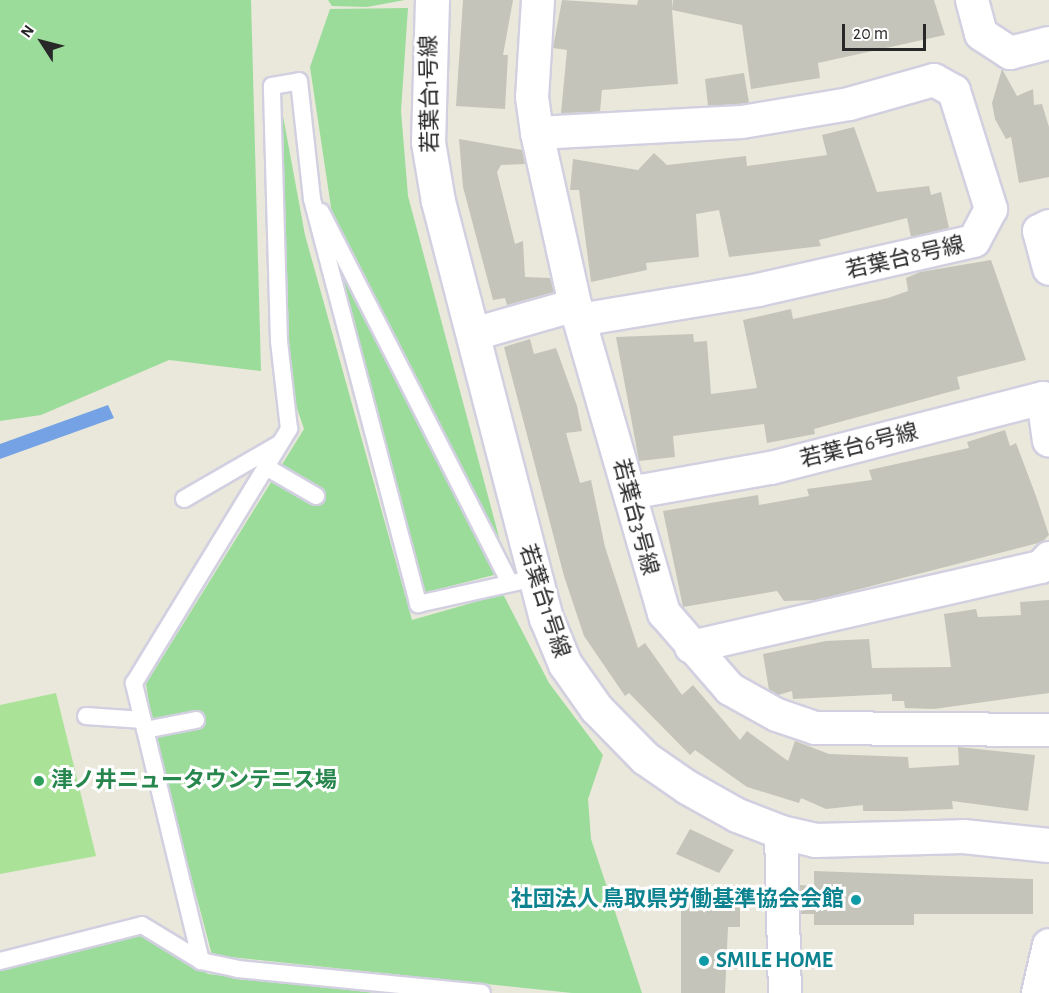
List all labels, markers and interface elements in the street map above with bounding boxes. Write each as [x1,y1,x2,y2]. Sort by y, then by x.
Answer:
north arrow [12,12,72,72]
scale bar [845,12,929,50]
text: N [18,22,37,41]
text: 20 m [853,25,888,43]
street label: 若葉台1号線 [416,35,444,153]
street label: 若葉台8号線 [843,232,967,284]
street label: 若葉台6号線 [797,419,921,473]
street label: 若葉台3号線 [607,456,663,578]
street label: 若葉台1号線 [513,541,575,661]
place label: 津ノ井ニュータウンテニス場 [51,768,337,794]
marker: 津ノ井ニュータウンテニス場 [32,774,46,788]
place label: 社団法人 鳥取県労働基準協会会館 [511,887,844,913]
marker: 社団法人 鳥取県労働基準協会会館 [849,893,863,907]
place label: SMILE HOME [716,948,833,974]
marker: SMILE HOME [697,954,711,968]

